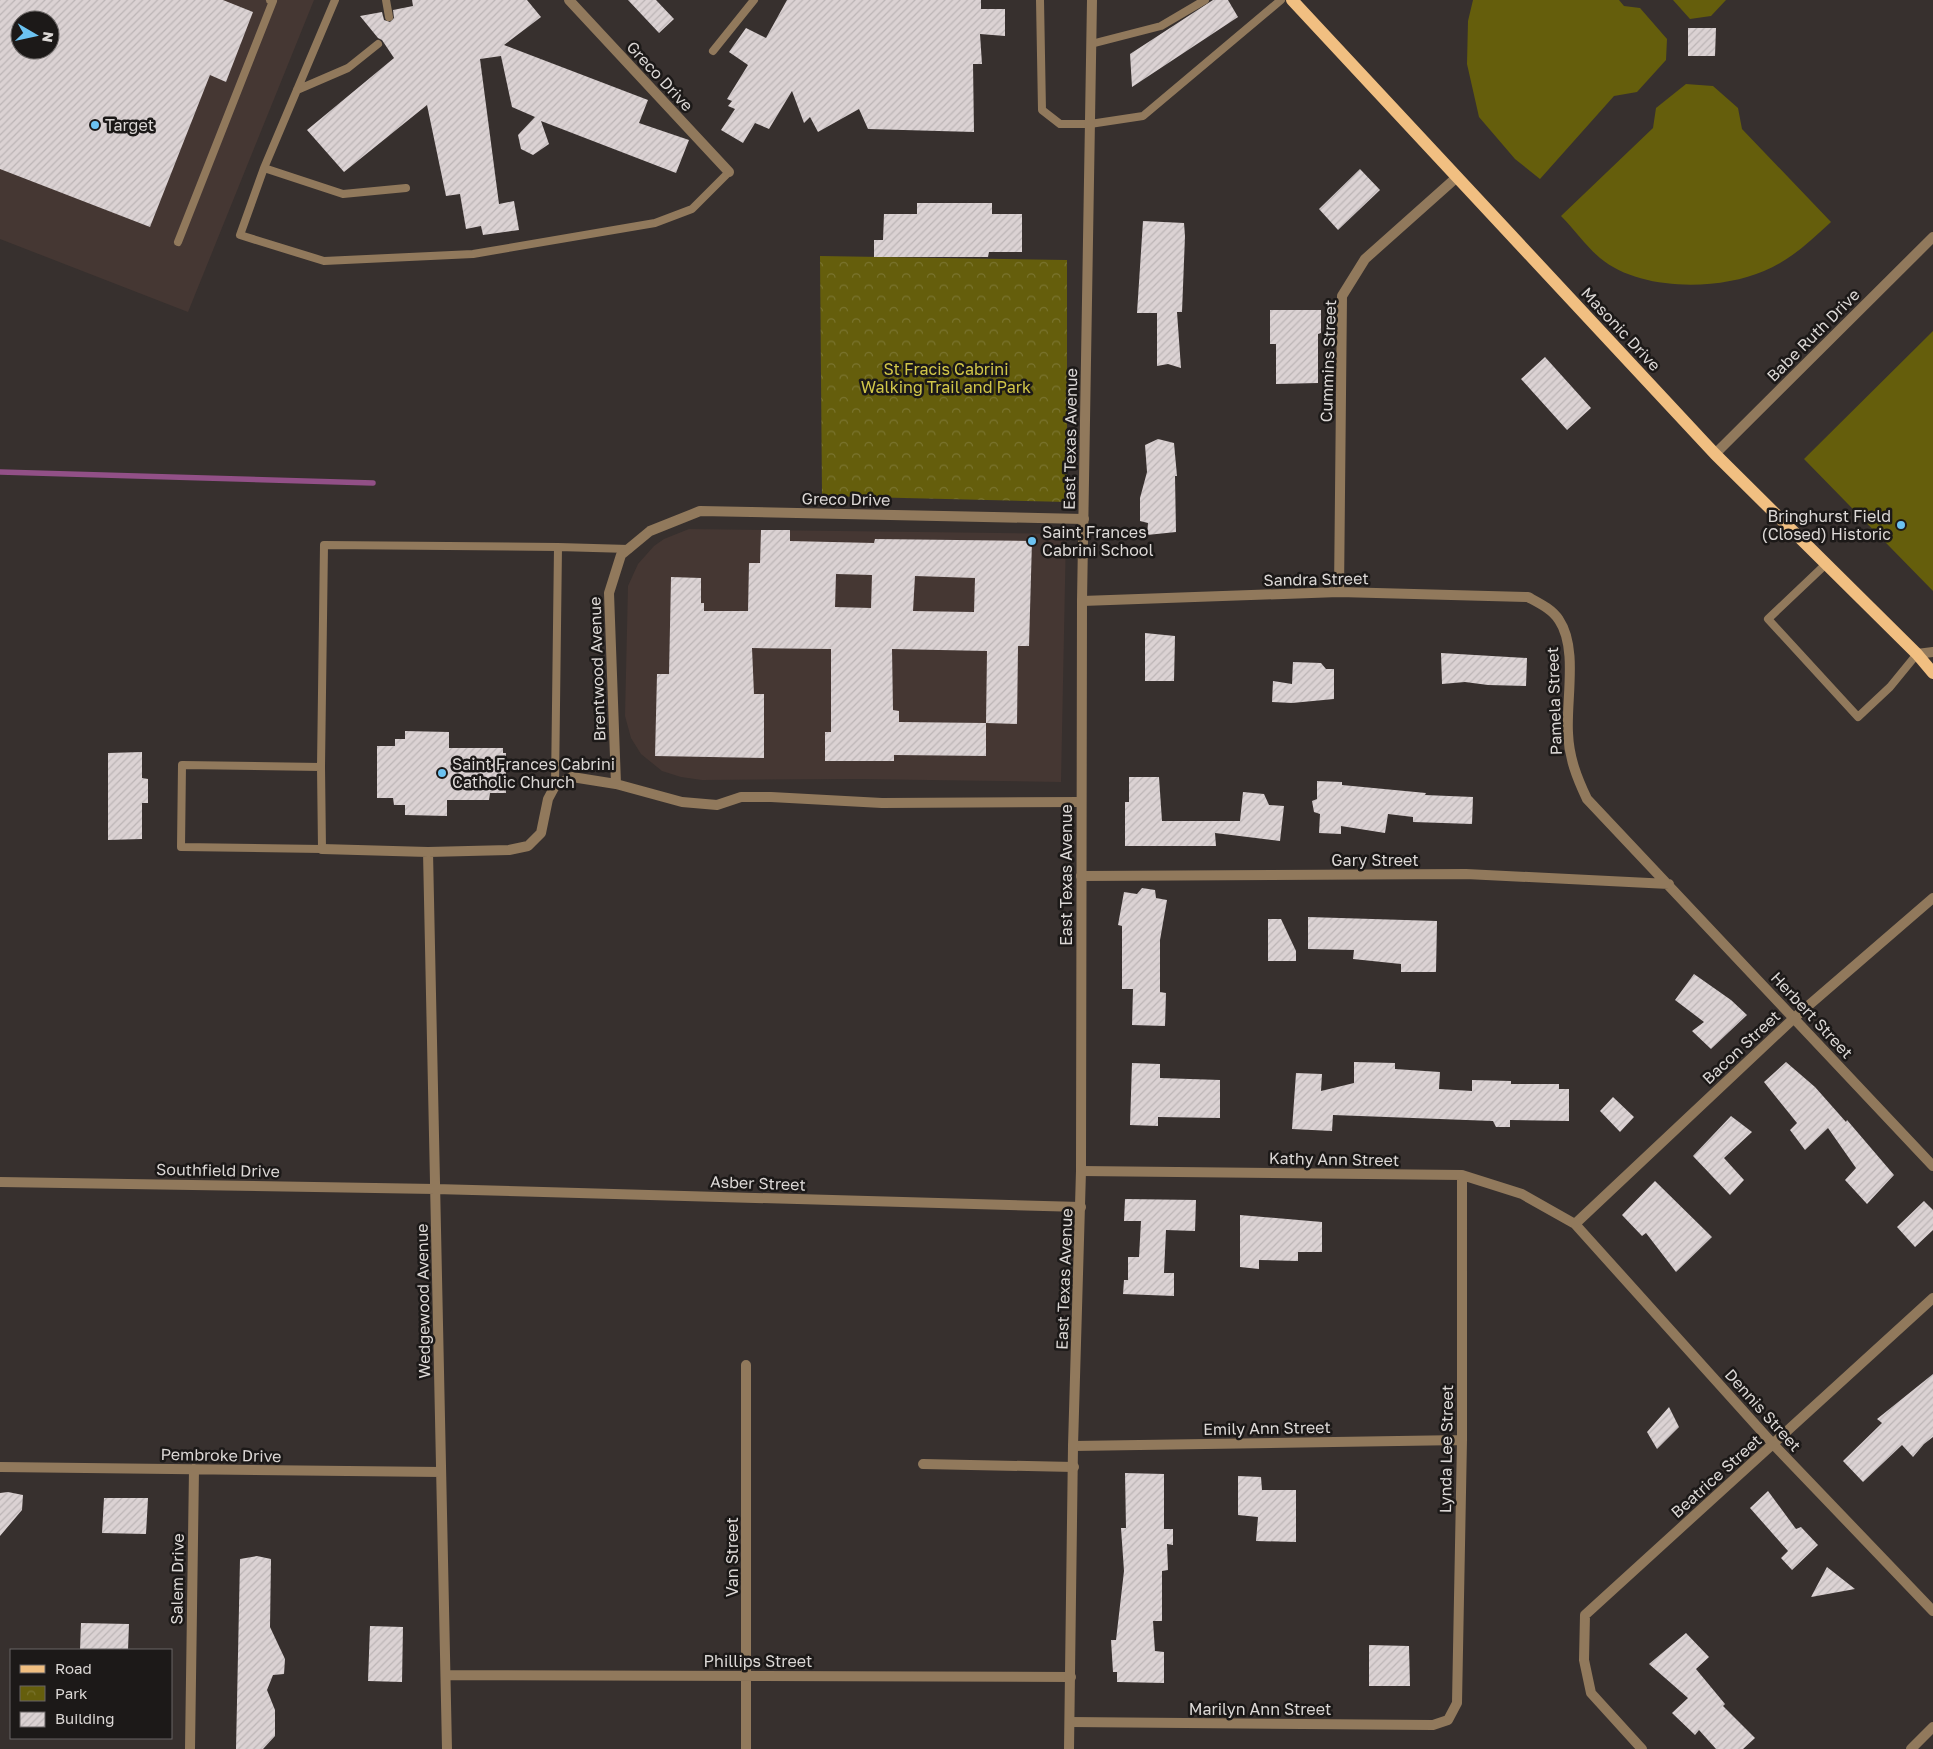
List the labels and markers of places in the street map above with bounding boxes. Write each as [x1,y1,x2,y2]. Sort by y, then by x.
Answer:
place label: Target [105,115,154,135]
marker: Target [89,119,101,131]
place label: Bringhurst Field (Closed) Historic [1762,506,1891,544]
marker: Bringhurst Field (Closed) Historic [1895,519,1907,531]
place label: Saint Frances Cabrini School [1042,522,1154,560]
marker: Saint Frances Cabrini School [1026,535,1038,547]
place label: Saint Frances Cabrini Catholic Church [452,754,615,792]
marker: Saint Frances Cabrini Catholic Church [436,767,448,779]

